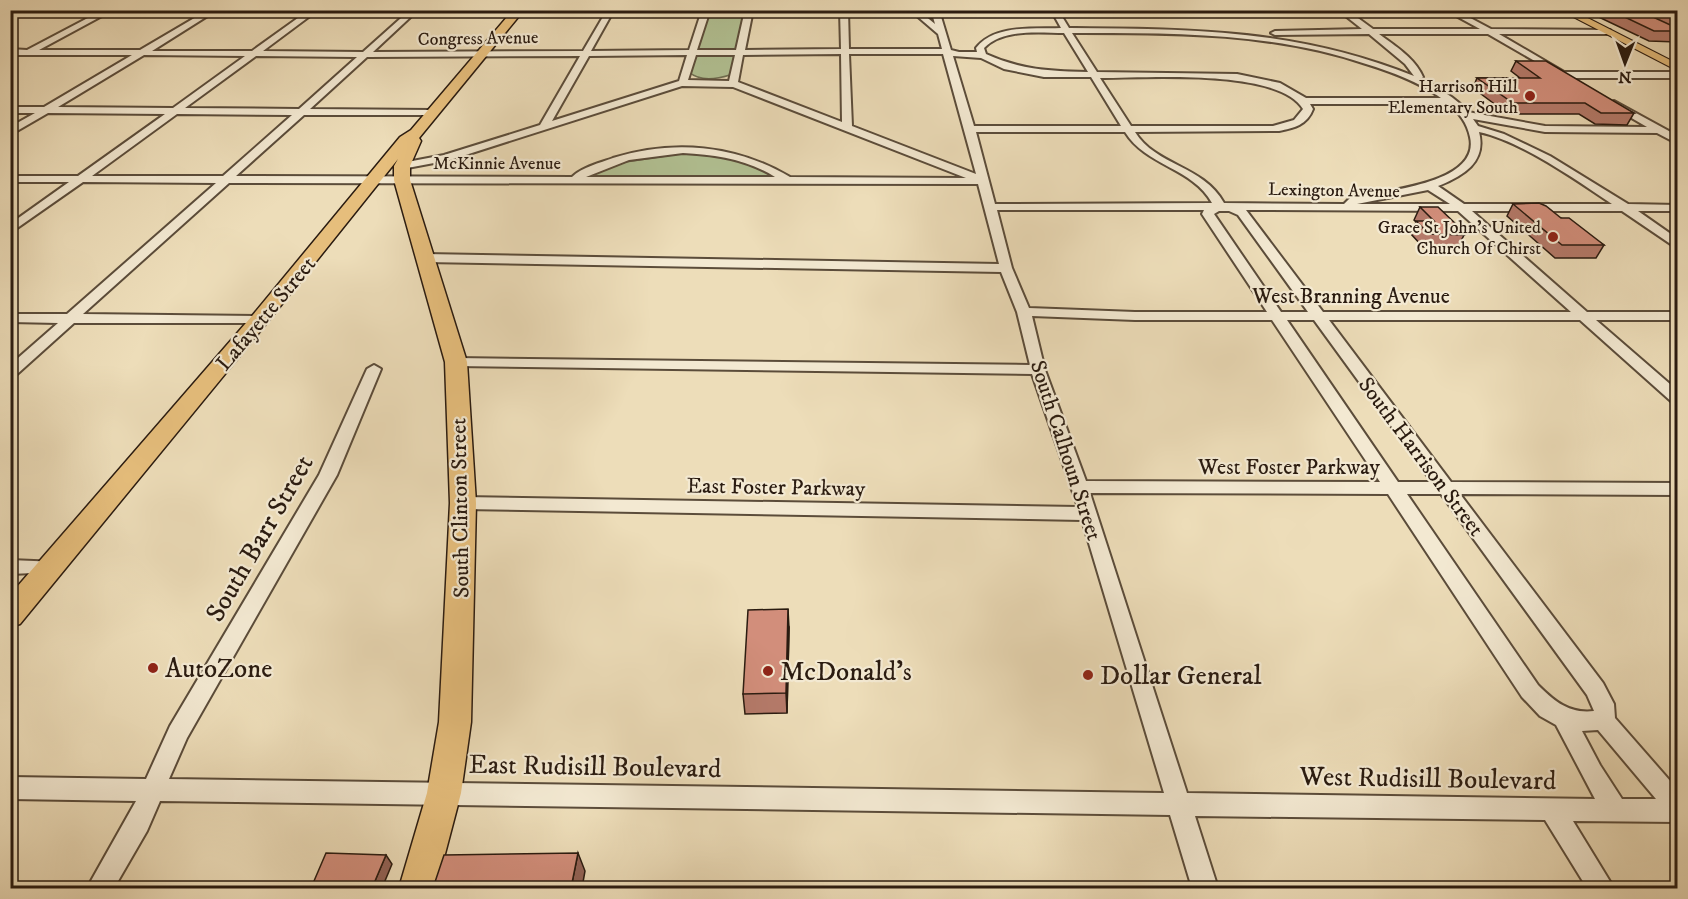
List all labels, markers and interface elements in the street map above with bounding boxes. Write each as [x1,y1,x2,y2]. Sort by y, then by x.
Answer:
street label: Congress Avenue [417,27,539,51]
north arrow [1595,33,1655,93]
text: N [1618,67,1631,87]
place label: Harrison Hill Elementary South [1388,76,1519,119]
marker: Harrison Hill Elementary South [1523,89,1537,103]
street label: McKinnie Avenue [433,153,561,175]
street label: Lexington Avenue [1268,179,1400,203]
place label: Grace St John's United Church Of Chirst [1378,217,1541,260]
marker: Grace St John's United Church Of Chirst [1546,230,1560,244]
street label: Lafayette Street [211,251,322,377]
street label: West Branning Avenue [1251,283,1450,310]
street label: South Calhoun Street [1024,357,1107,544]
street label: South Harrison Street [1352,372,1489,542]
street label: South Clinton Street [445,418,476,598]
street label: South Barr Street [198,449,322,628]
street label: West Foster Parkway [1197,454,1381,481]
street label: East Foster Parkway [686,472,866,503]
place label: AutoZone [165,652,272,686]
place label: McDonald's [780,655,912,689]
place label: Dollar General [1100,659,1262,693]
marker: AutoZone [146,661,160,675]
marker: McDonald's [761,664,775,678]
marker: Dollar General [1081,668,1095,682]
street label: East Rudisill Boulevard [468,748,722,786]
street label: West Rudisill Boulevard [1298,760,1557,798]

